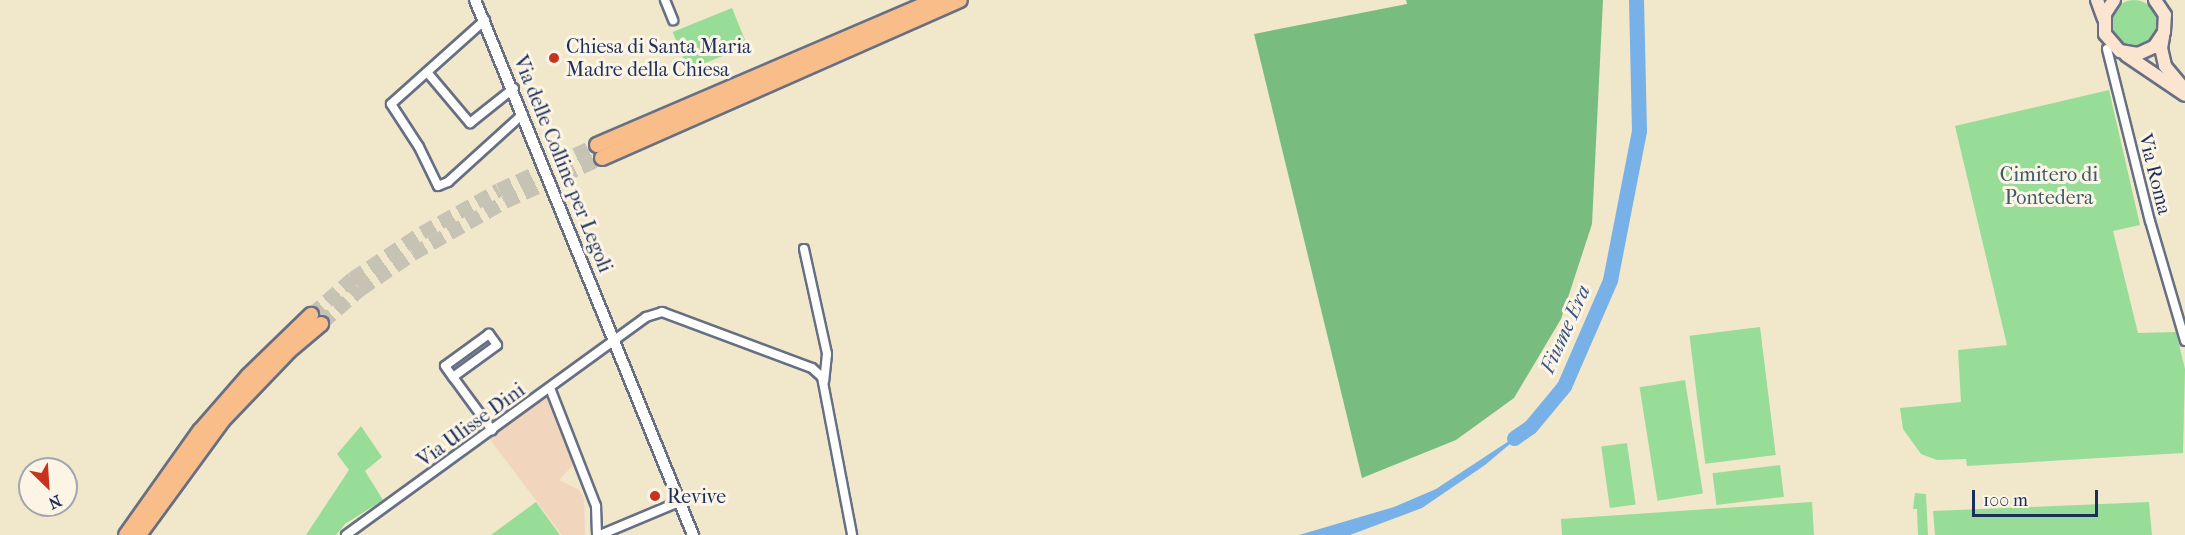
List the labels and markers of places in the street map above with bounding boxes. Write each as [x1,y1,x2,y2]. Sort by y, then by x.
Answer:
place label: Chiesa di Santa Maria Madre della Chiesa [566,34,751,81]
marker: Chiesa di Santa Maria Madre della Chiesa [547,51,561,65]
place label: Revive [667,484,726,508]
marker: Revive [648,489,662,503]

